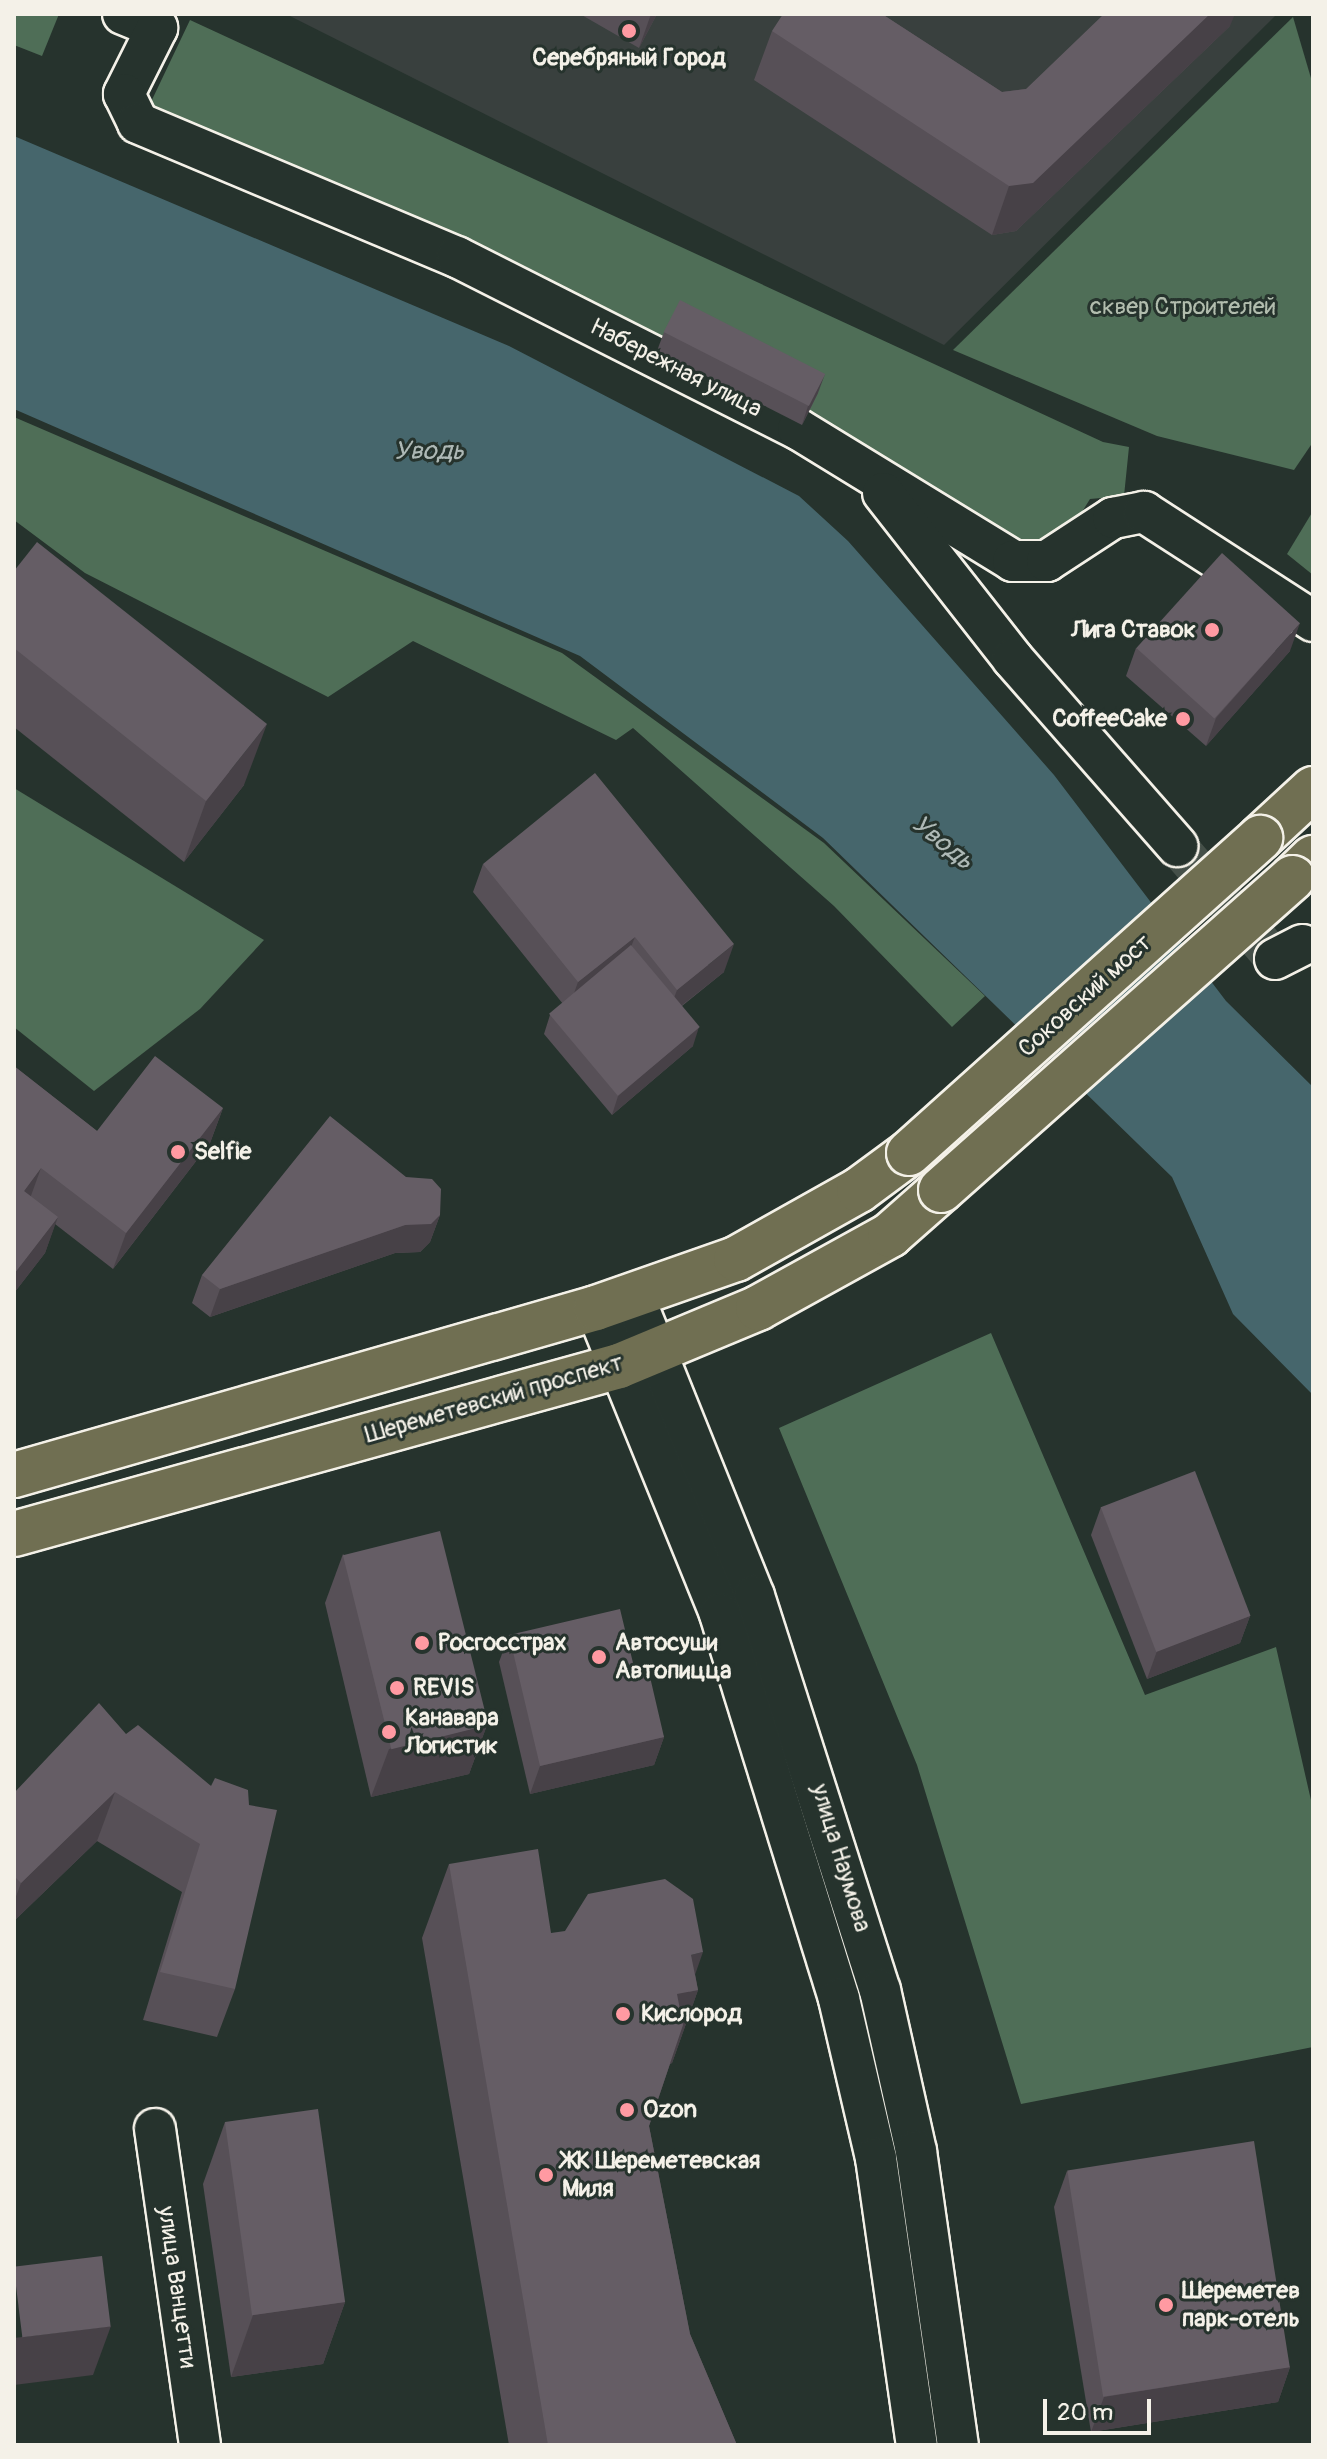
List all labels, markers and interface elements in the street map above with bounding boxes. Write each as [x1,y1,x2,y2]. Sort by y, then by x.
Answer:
marker: Серебряный Город [620,22,638,40]
place label: Серебряный Город [532,44,726,72]
park label: сквер Строителей [1090,293,1276,321]
street label: Набережная улица [585,312,767,424]
water label: Уводь [394,436,464,468]
place label: Лига Ставок [1071,616,1196,644]
marker: Лига Ставок [1203,621,1221,639]
place label: CoffeeCake [1052,705,1167,733]
marker: CoffeeCake [1174,710,1192,728]
water label: Уводь [905,809,979,877]
street label: Соковский мост [1012,929,1158,1063]
place label: Selfie [194,1138,251,1166]
marker: Selfie [169,1143,187,1161]
street label: Шереметевский проспект [362,1348,626,1450]
place label: Росгосстрах [438,1629,566,1657]
place label: Автосуши Автопицца [615,1629,731,1685]
marker: Росгосстрах [413,1634,431,1652]
marker: Автосуши Автопицца [590,1648,608,1666]
place label: REVIS [413,1674,475,1702]
marker: REVIS [388,1679,406,1697]
place label: Канавара Логистик [405,1704,499,1760]
marker: Канавара Логистик [380,1723,398,1741]
street label: улица Наумова [805,1781,877,1935]
place label: Кислород [641,2000,742,2028]
marker: Кислород [612,2003,634,2025]
place label: Ozon [643,2096,697,2124]
marker: Ozon [618,2101,636,2119]
place label: ЖК Шереметевская Миля [562,2147,760,2203]
marker: ЖК Шереметевская Миля [537,2166,555,2184]
street label: улица Ванцетти [151,2204,203,2370]
place label: Шереметев парк-отель [1182,2277,1300,2333]
marker: Шереметев парк-отель [1157,2296,1175,2314]
scale bar [1047,2383,1155,2433]
text: 20 m [1057,2398,1113,2427]

